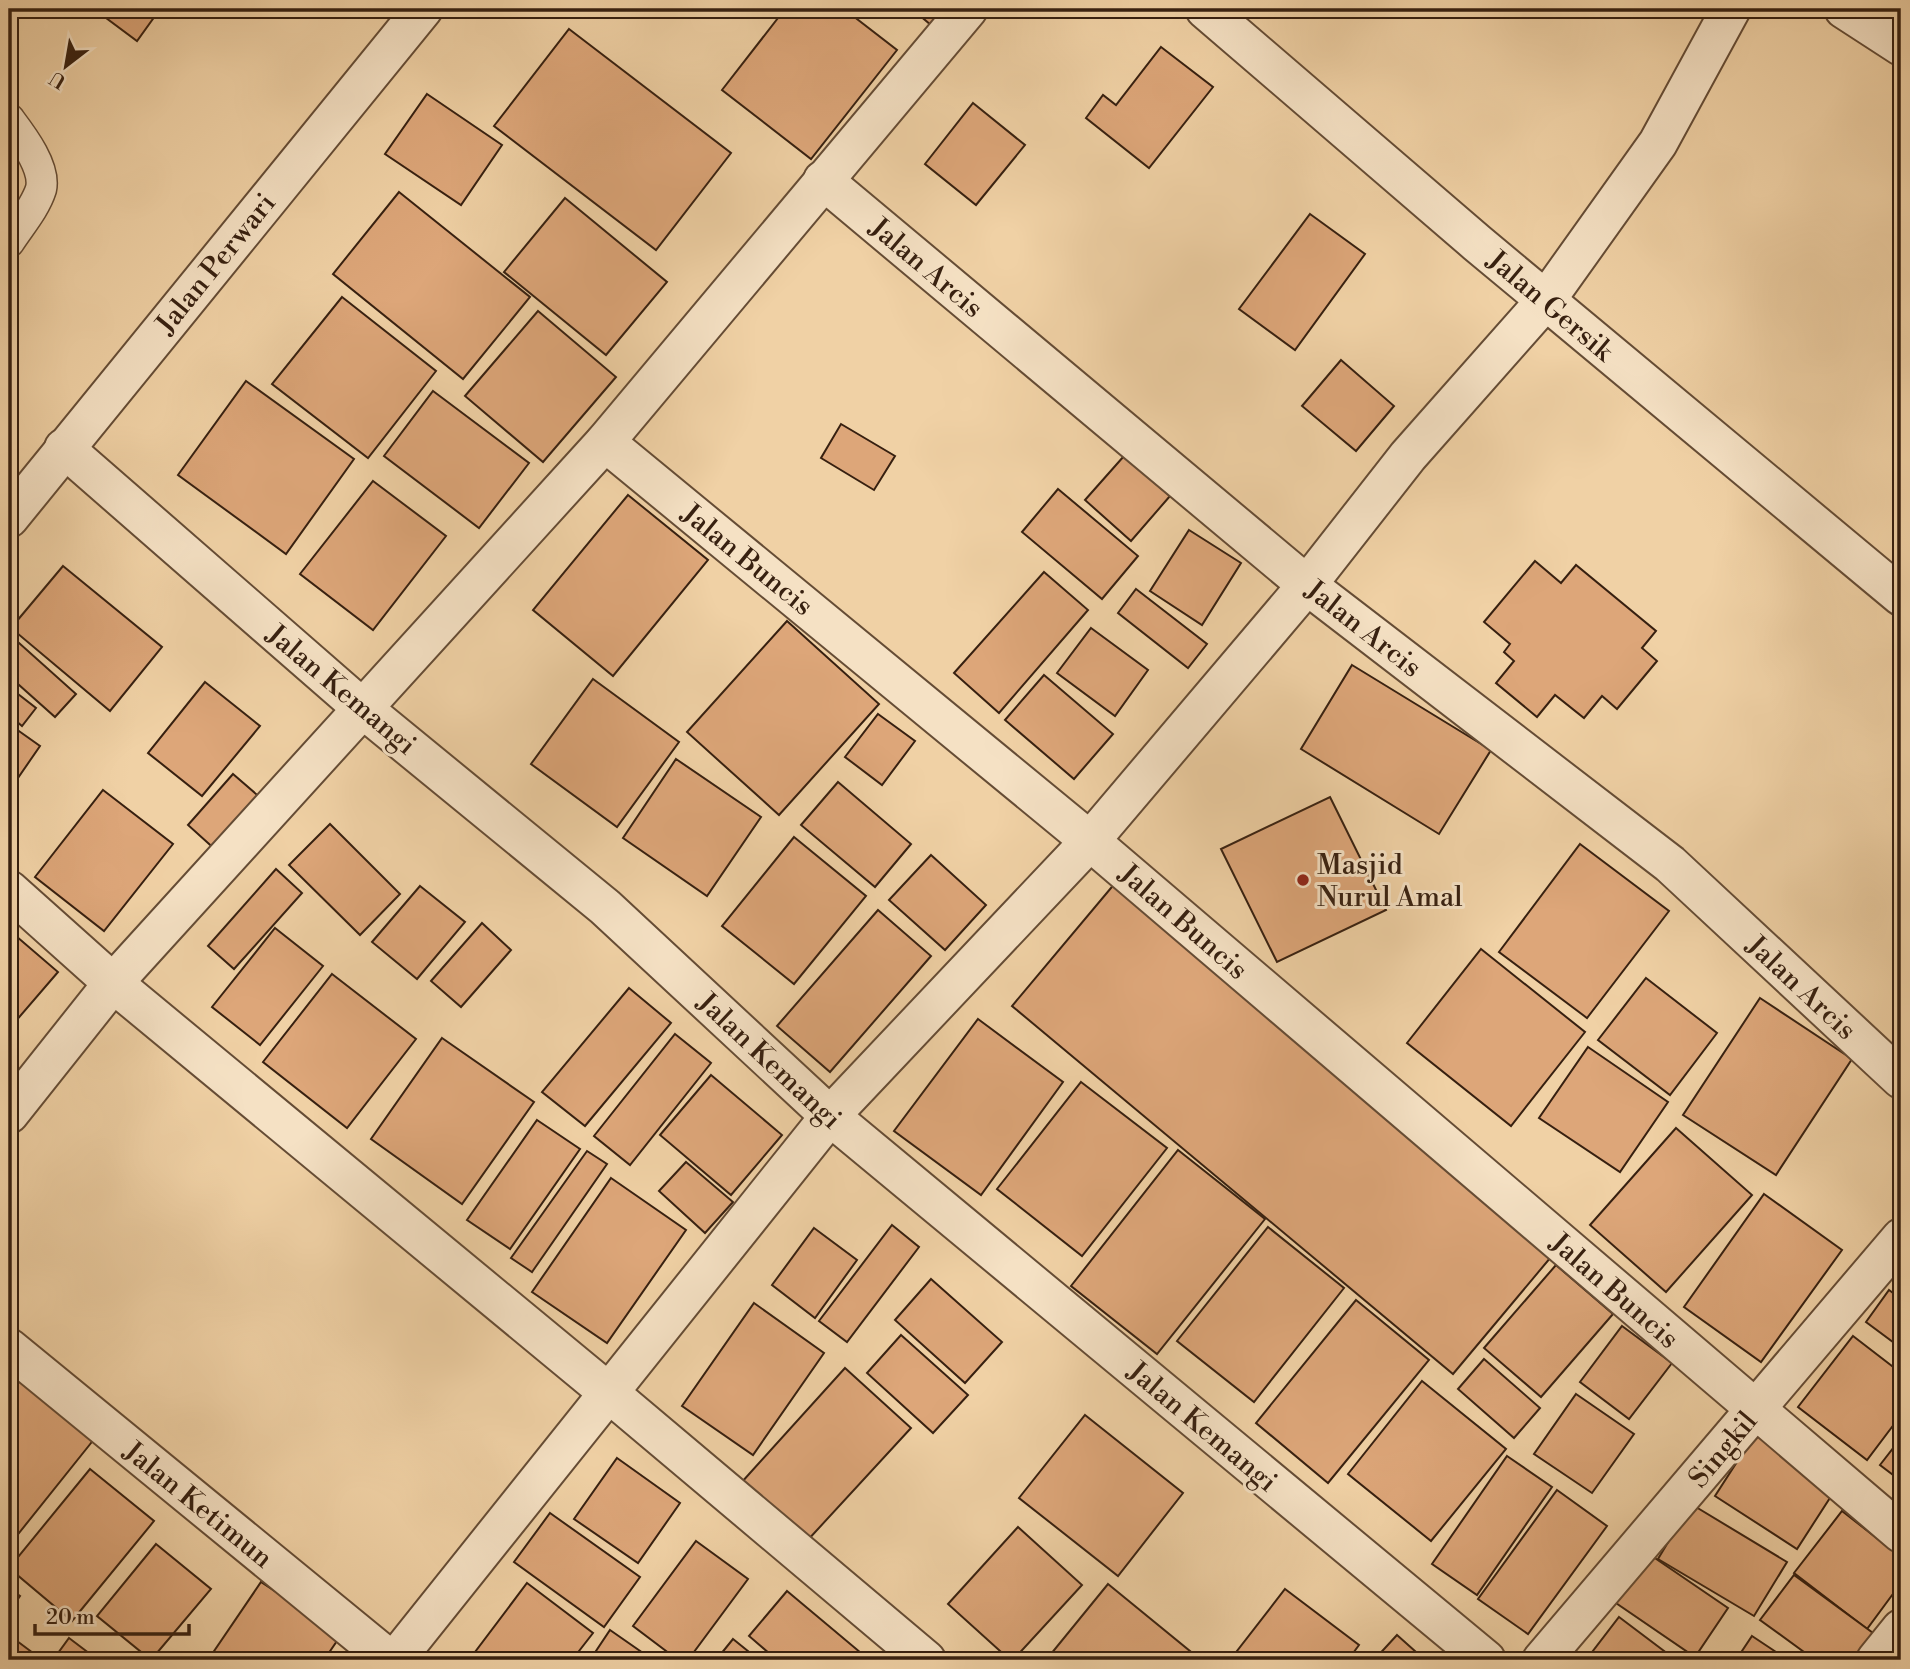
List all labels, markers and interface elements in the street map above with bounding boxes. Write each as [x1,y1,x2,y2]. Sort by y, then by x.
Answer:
north arrow [32,32,102,102]
text: U [45,65,70,94]
street label: Jalan Perwari [148,186,284,342]
street label: Jalan Arcis [861,210,990,326]
street label: Jalan Gersik [1479,243,1621,370]
street label: Jalan Buncis [674,496,820,624]
street label: Jalan Arcis [1297,572,1428,685]
street label: Jalan Kemangi [258,617,423,763]
place label: Masjid Nurul Amal [1317,848,1463,915]
street label: Jalan Buncis [1111,856,1254,987]
marker: Masjid Nurul Amal [1295,872,1311,888]
street label: Jalan Arcis [1738,928,1863,1048]
street label: Jalan Kemangi [689,985,848,1137]
street label: Jalan Buncis [1542,1225,1685,1356]
street label: Jalan Kemangi [1119,1354,1284,1500]
street label: Singkil [1681,1405,1765,1495]
street label: Jalan Ketimun [116,1434,280,1576]
scale bar [35,1592,189,1636]
text: 20 m [46,1605,95,1631]

